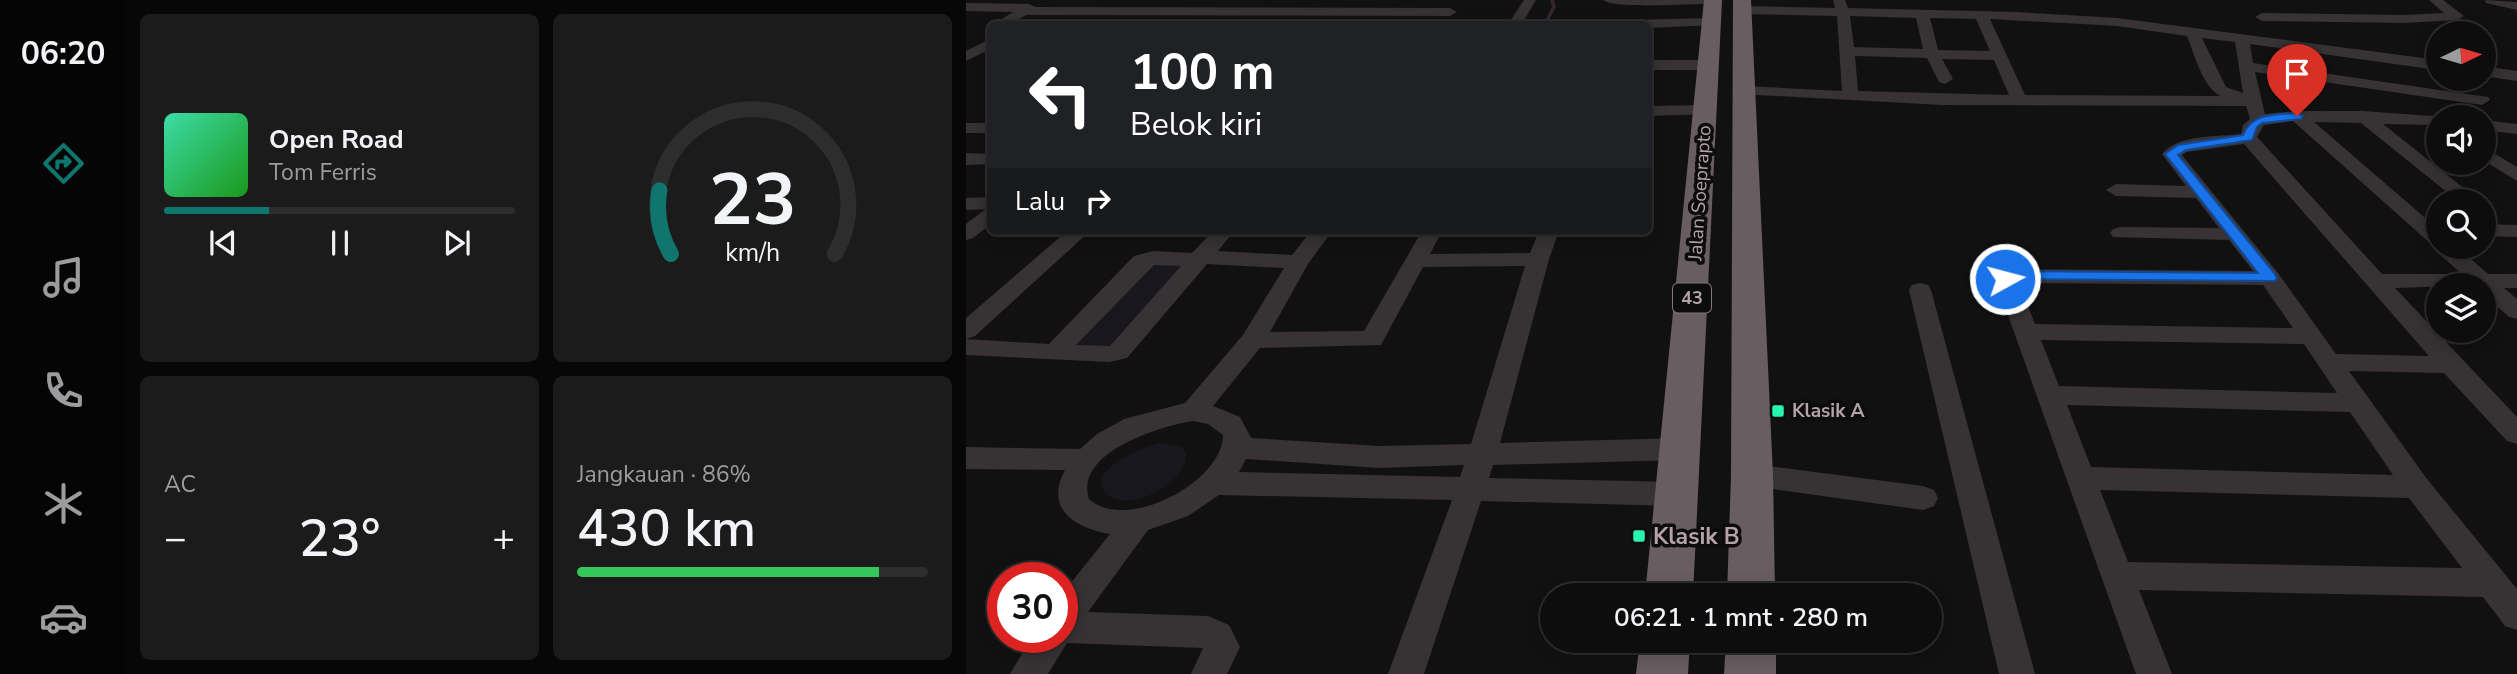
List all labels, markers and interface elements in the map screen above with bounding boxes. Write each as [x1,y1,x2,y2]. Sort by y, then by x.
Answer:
north arrow [2426,21,2496,91]
map controls [2426,21,2496,343]
text: 06:20 [21,32,105,75]
text: 100 m [1130,39,1274,106]
pin [2267,44,2327,116]
icon: left [1015,49,1106,140]
icon: arrive [2278,55,2316,93]
text: Belok kiri [1130,103,1262,146]
button: sound [2426,105,2496,175]
text: Open Road [269,122,404,157]
street label: Jalan Soeprapto [1682,124,1718,263]
icon: directions [39,139,88,188]
text: 23 [709,150,796,250]
text: Tom Ferris [269,157,377,188]
icon: right [1079,182,1117,220]
text: Lalu [1015,184,1065,219]
button: search [2426,189,2496,259]
icon: previous [204,224,242,262]
icon: pause [321,224,359,262]
icon: next [438,224,476,262]
text: km/h [725,236,780,270]
position arrow [1968,242,2042,316]
icon: music [39,253,88,302]
button: layers [2426,273,2496,343]
road number: 43 [1673,284,1711,312]
icon: phone [39,366,88,415]
place label: Klasik A [1792,398,1866,424]
marker: Klasik A [1770,403,1786,419]
text: Jangkauan · 86% [577,459,751,490]
text: AC [164,469,196,500]
icon: climate [39,479,88,528]
text: 430 km [577,493,756,564]
text: 23° [299,503,380,574]
text: − [164,513,187,564]
text: + [492,513,515,564]
place label: Klasik B [1653,521,1740,552]
marker: Klasik B [1631,528,1647,544]
speed limit sign: 30 [987,562,1078,653]
icon: car [39,593,88,642]
text: 06:21 · 1 mnt · 280 m [1614,600,1868,635]

